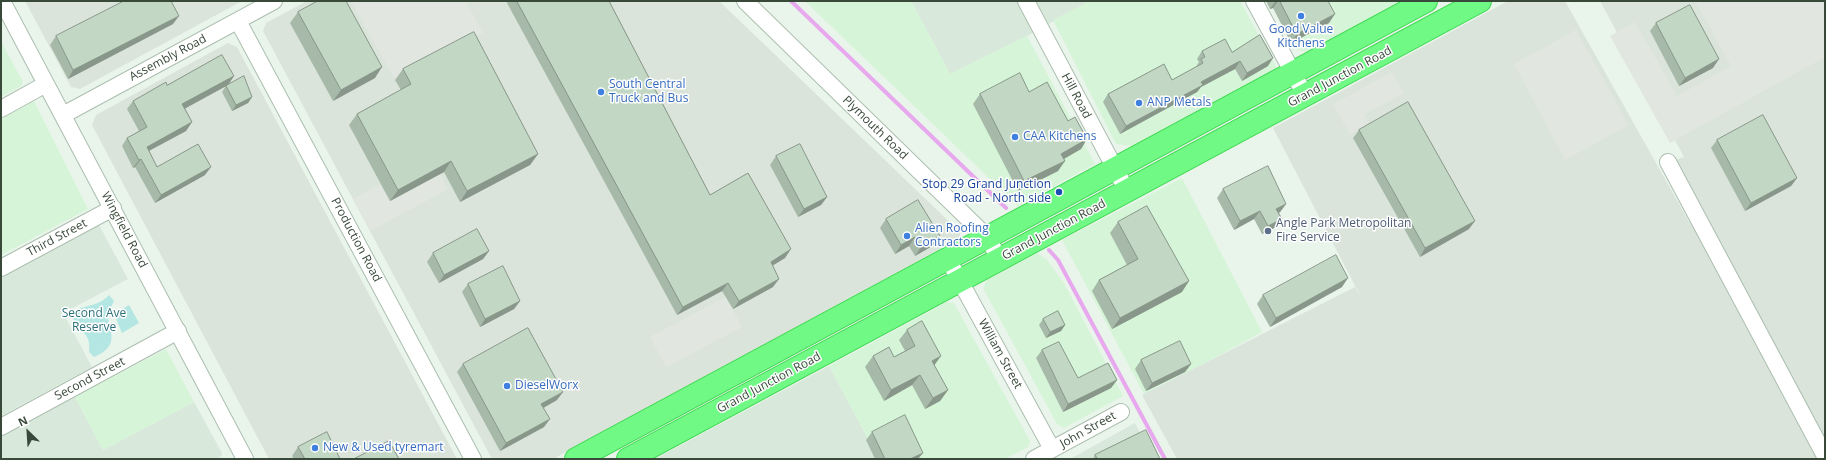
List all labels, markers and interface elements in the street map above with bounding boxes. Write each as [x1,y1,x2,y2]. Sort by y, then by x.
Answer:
marker: Good Value Kitchens [1296,11,1306,21]
place label: Good Value Kitchens [1269,23,1333,51]
street label: Assembly Road [127,32,209,84]
street label: Grand Junction Road [1286,44,1394,110]
street label: Hill Road [1058,71,1094,121]
place label: South Central Truck and Bus [609,78,688,106]
marker: South Central Truck and Bus [596,87,606,97]
street label: Plymouth Road [839,93,911,163]
place label: ANP Metals [1147,96,1211,110]
marker: ANP Metals [1134,98,1144,108]
place label: CAA Kitchens [1023,130,1096,144]
marker: CAA Kitchens [1010,132,1020,142]
place label: Stop 29 Grand Junction Road - North side [922,178,1051,206]
marker: Stop 29 Grand Junction Road - North side [1054,187,1064,197]
street label: Wingfield Road [98,190,150,270]
street label: Production Road [328,195,384,285]
street label: Grand Junction Road [1000,197,1108,263]
street label: Third Street [25,216,89,260]
place label: Angle Park Metropolitan Fire Service [1276,217,1411,245]
place label: Alien Roofing Contractors [915,222,989,250]
marker: Angle Park Metropolitan Fire Service [1263,226,1273,236]
marker: Alien Roofing Contractors [902,231,912,241]
park label: Second Ave Reserve [62,307,126,335]
street label: William Street [975,317,1025,391]
street label: Grand Junction Road [715,350,823,416]
street label: Second Street [52,354,128,404]
place label: DieselWorx [515,379,578,393]
marker: DieselWorx [502,381,512,391]
street label: John Street [1057,409,1119,451]
north arrow [8,412,48,452]
text: N [15,412,30,429]
place label: New & Used tyremart [323,441,444,455]
marker: New & Used tyremart [310,443,320,453]

